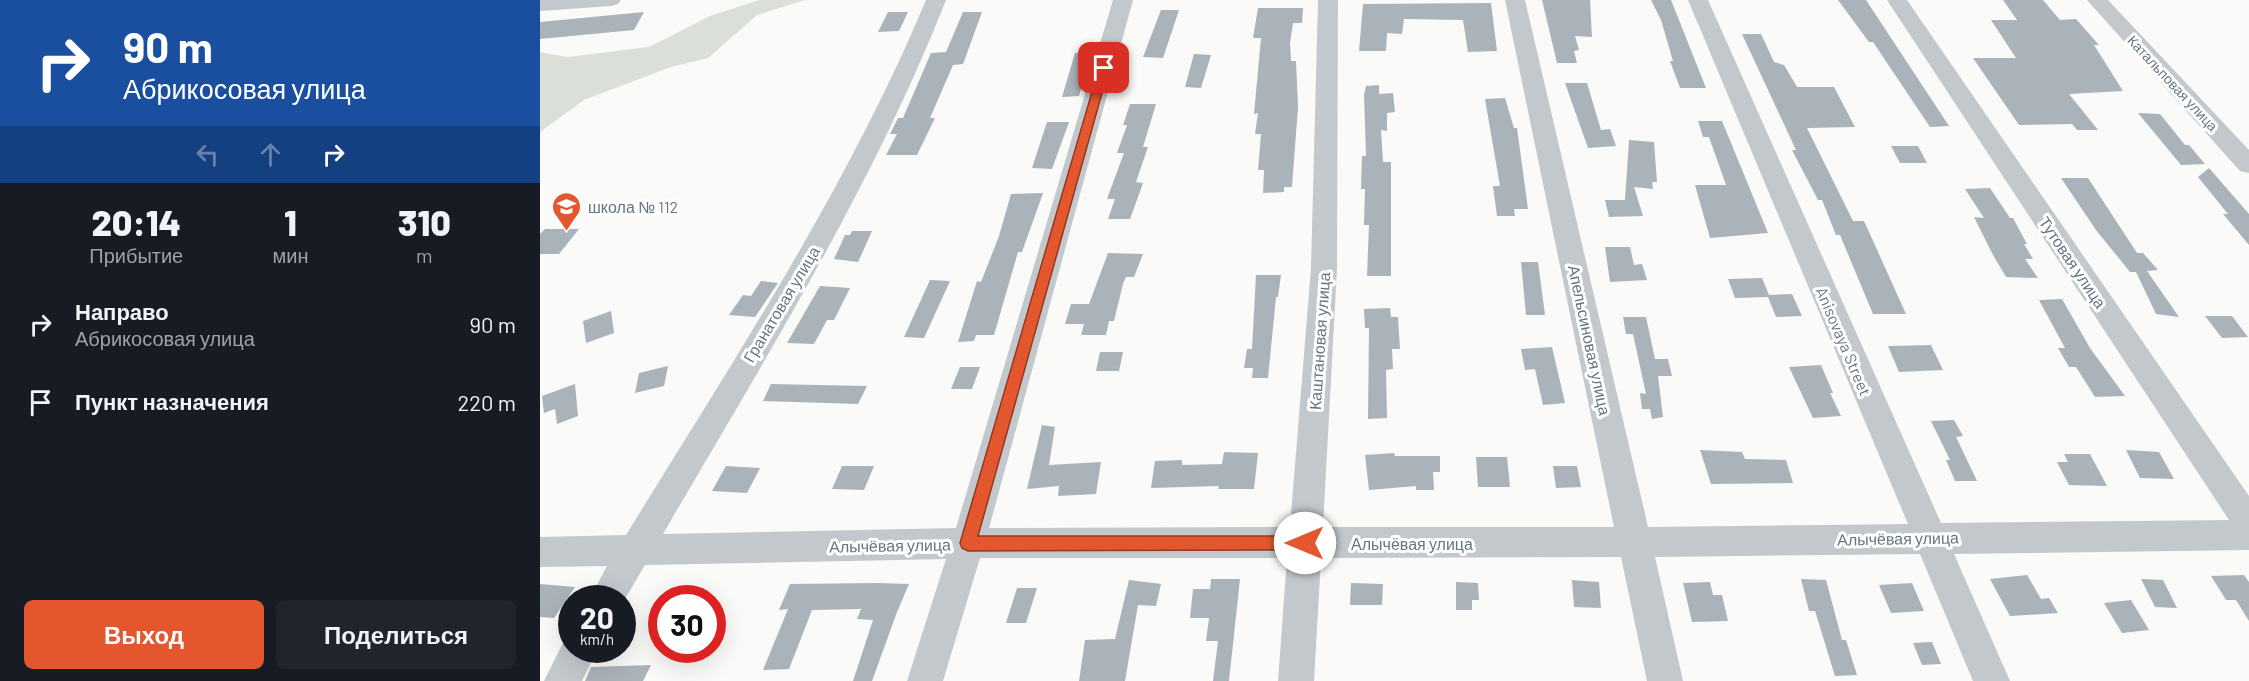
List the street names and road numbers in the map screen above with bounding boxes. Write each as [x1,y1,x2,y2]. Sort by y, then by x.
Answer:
street label: Катальповая улица [2124,32,2222,134]
street label: Тутовая улица [2035,213,2111,311]
street label: Гранатовая улица [739,242,823,365]
street label: Апельсиновая улица [1565,263,1615,417]
street label: Каштановая улица [1305,271,1333,410]
street label: Anisovaya Street [1813,284,1875,398]
street label: Алычёвая улица [1837,527,1959,549]
street label: Алычёвая улица [829,534,951,556]
street label: Алычёвая улица [1351,534,1473,553]

